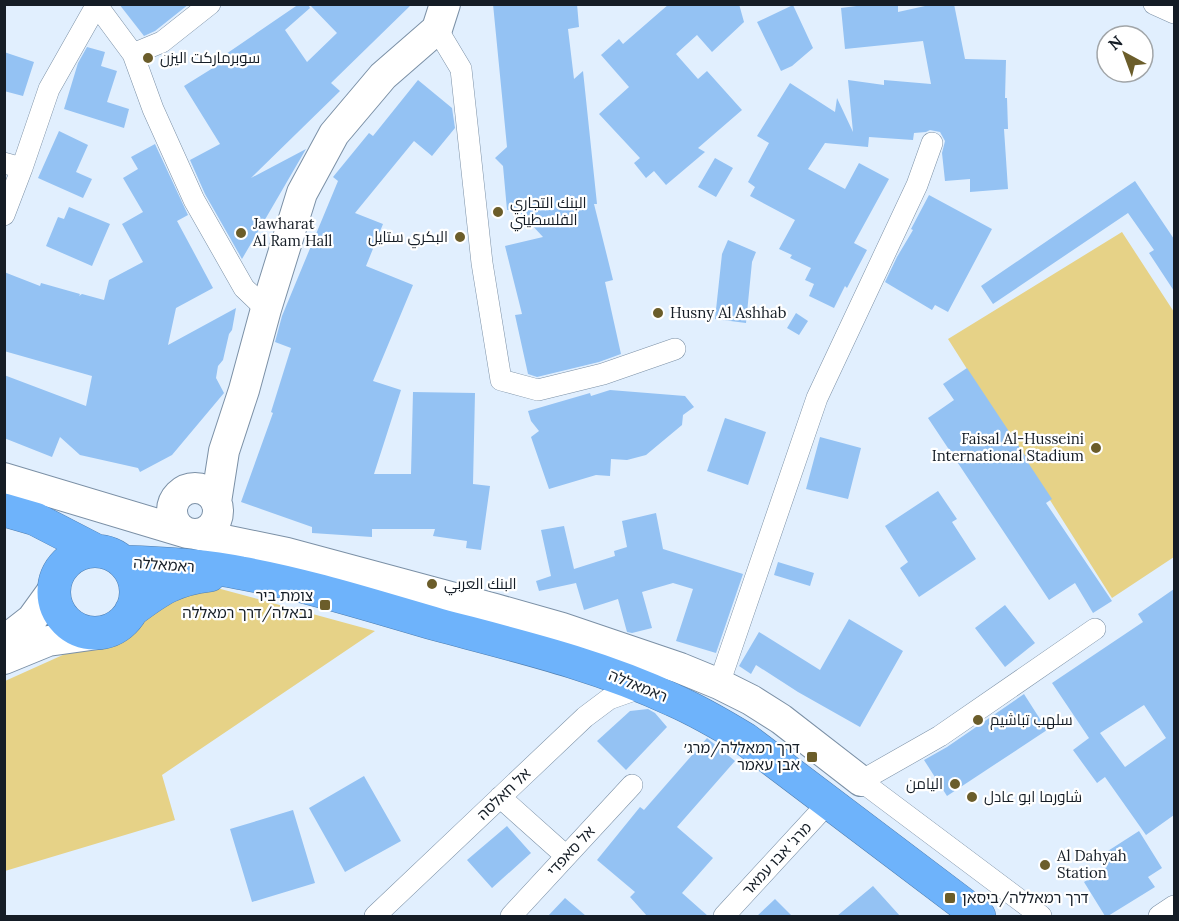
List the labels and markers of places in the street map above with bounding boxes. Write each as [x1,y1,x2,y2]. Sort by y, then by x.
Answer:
place label: سوبرماركت اليزن [160,48,260,68]
marker: سوبرماركت اليزن [141,51,155,65]
place label: البنك التجاري الفلسطيني [510,193,587,232]
marker: البنك التجاري الفلسطيني [491,205,505,219]
place label: Jawharat Al Ram Hall [252,214,332,250]
marker: Jawharat Al Ram Hall [234,226,248,240]
place label: البكري ستايل [368,227,448,249]
marker: البكري ستايل [453,230,467,244]
place label: Husny Al Ashhab [670,303,787,322]
marker: Husny Al Ashhab [651,306,665,320]
place label: Faisal Al-Husseini International Stadium [932,429,1084,465]
marker: Faisal Al-Husseini International Stadium [1089,441,1103,455]
place label: البنك العربي [444,574,517,596]
marker: البنك العربي [425,577,439,591]
place label: צומת ביר נבאלה/דרך רמאללה [182,586,313,623]
marker: צומת ביר נבאלה/דרך רמאללה [318,598,332,612]
place label: سلهب تباشيم [990,710,1073,730]
marker: سلهب تباشيم [971,713,985,727]
place label: דרך רמאללה/מרג׳ אבן עאמר [684,738,800,774]
marker: דרך רמאללה/מרג׳ אבן עאמר [805,750,819,764]
place label: اليامن [906,774,943,794]
marker: اليامن [948,777,962,791]
place label: شاورما ابو عادل [984,787,1082,806]
marker: شاورما ابو عادل [965,790,979,804]
place label: Al Dahyah Station [1056,846,1127,882]
marker: Al Dahyah Station [1038,858,1052,872]
place label: דרך רמאללה/ביסאן [962,888,1089,908]
marker: דרך רמאללה/ביסאן [943,891,957,905]

